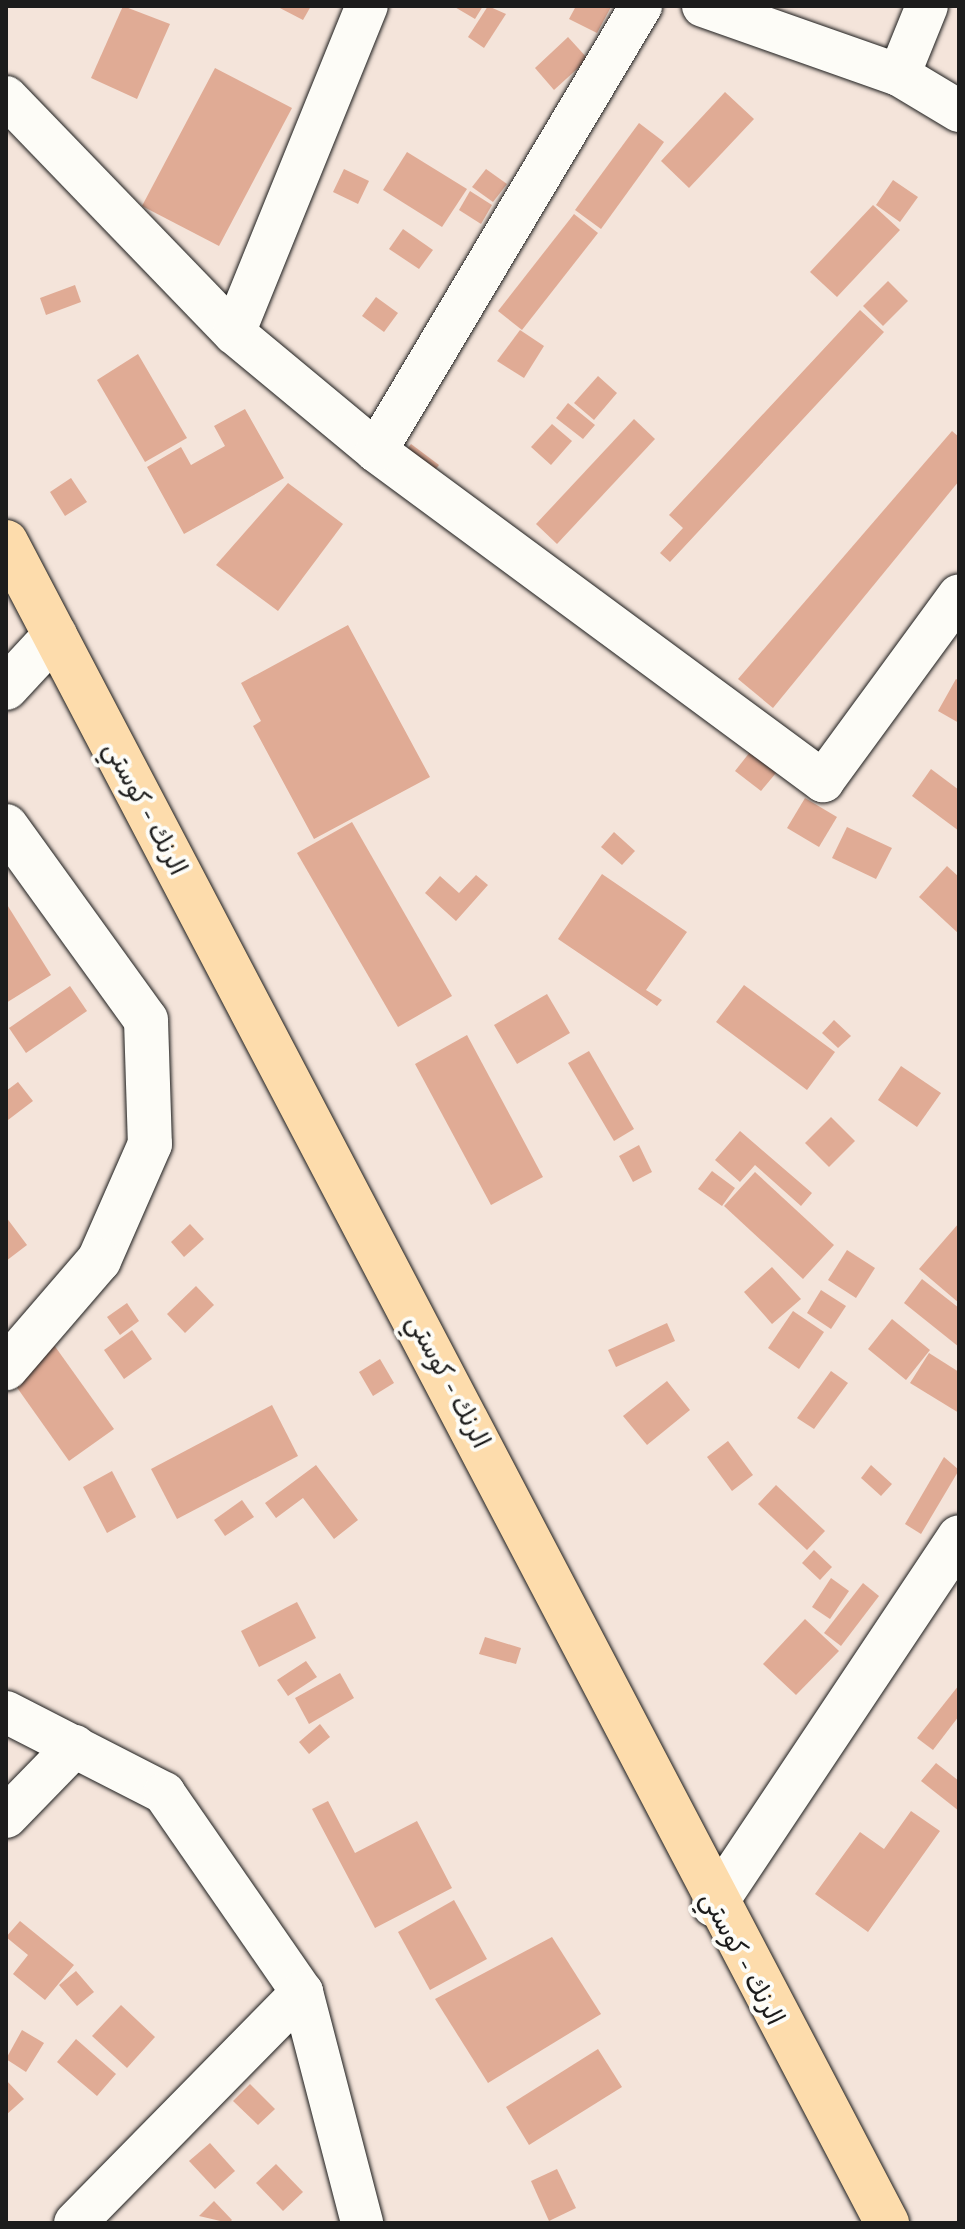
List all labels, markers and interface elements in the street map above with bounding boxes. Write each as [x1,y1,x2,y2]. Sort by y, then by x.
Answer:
street label: الرنك - كوستي [98,736,194,880]
street label: الرنك - كوستي [401,1309,497,1453]
street label: الرنك - كوستي [695,1886,791,2030]

